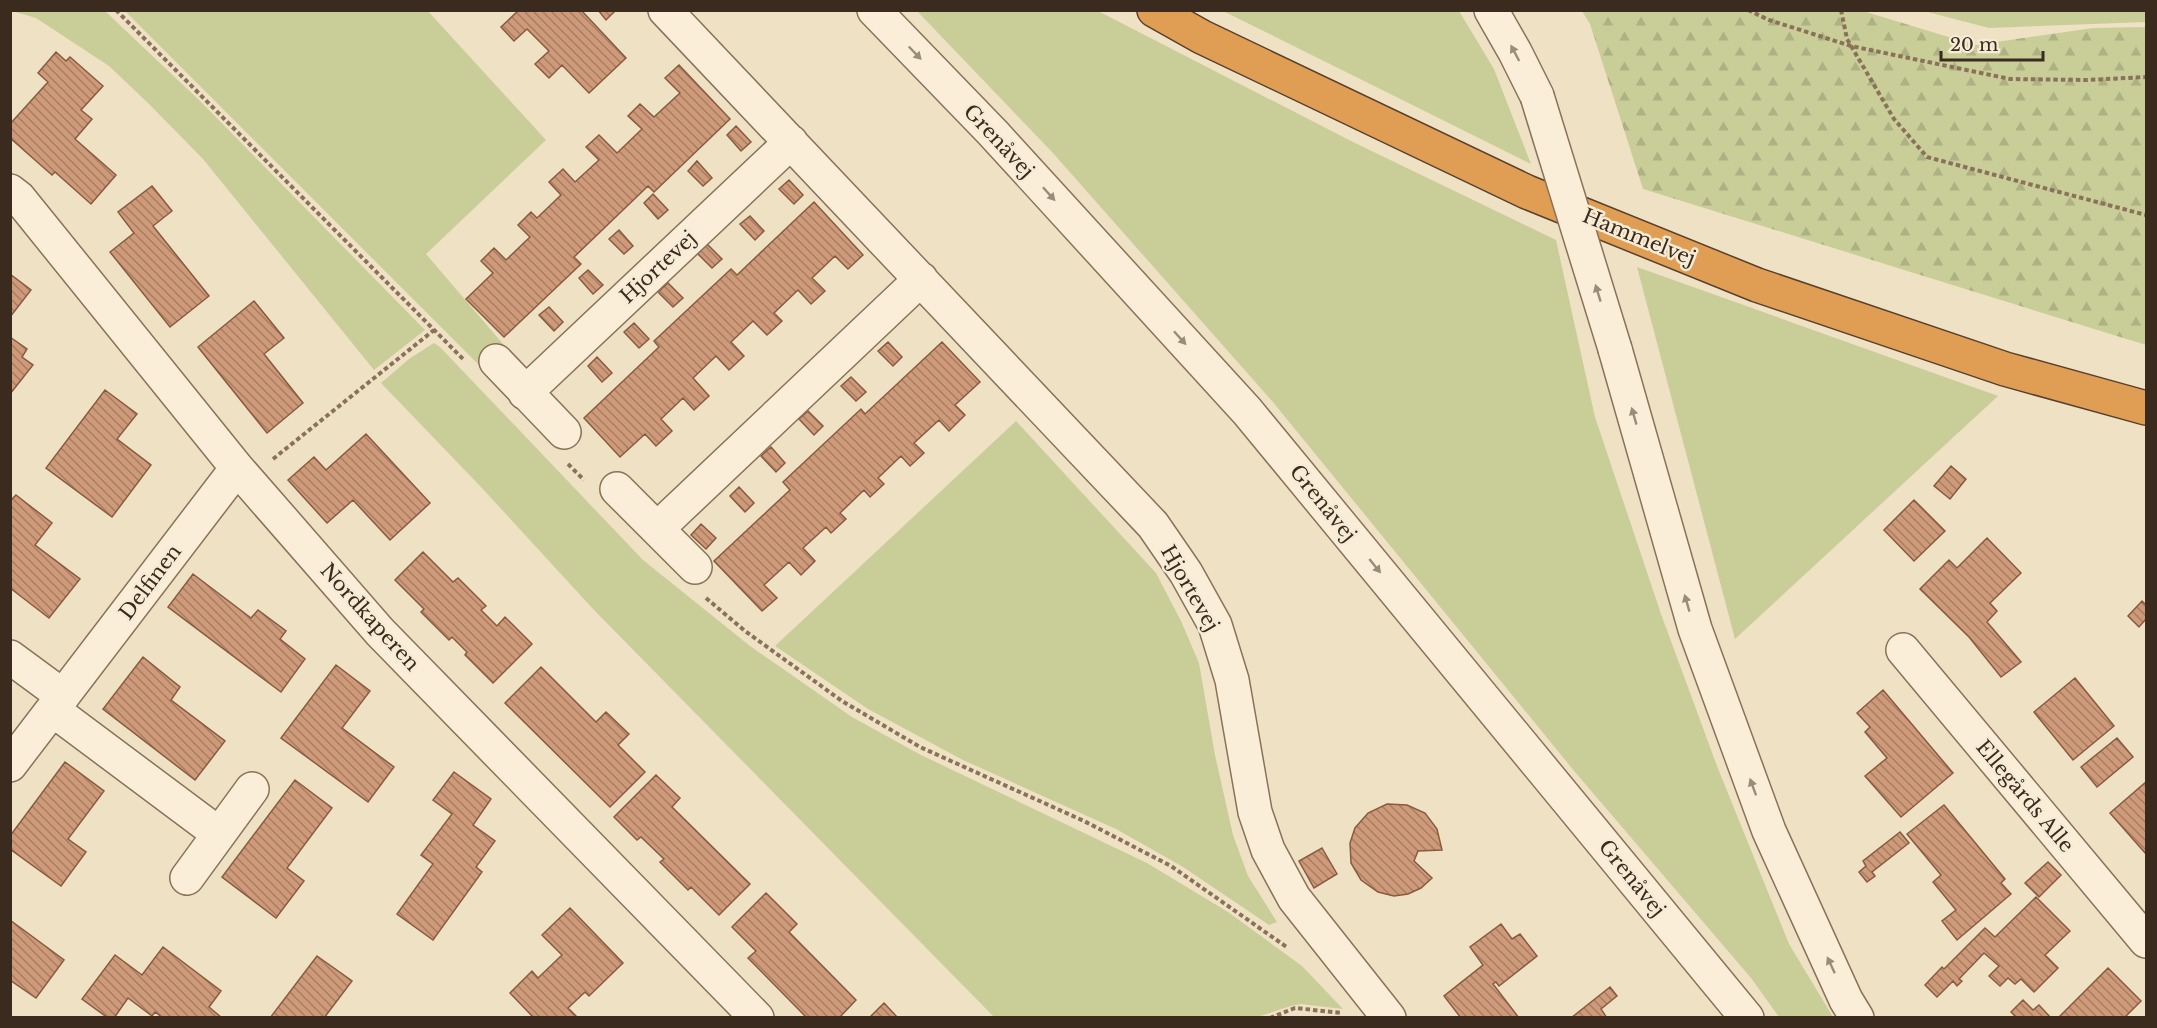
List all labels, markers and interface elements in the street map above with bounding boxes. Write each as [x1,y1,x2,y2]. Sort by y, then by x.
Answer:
scale bar [1941,24,2043,62]
text: 20 m [1950,34,1998,56]
one-way arrow [1510,44,1520,61]
one-way arrow [907,45,921,59]
street label: Grenåvej [959,99,1039,183]
one-way arrow [1042,186,1055,201]
street label: Hammelvej [1579,203,1699,271]
street label: Hjortevej [615,226,701,308]
one-way arrow [1592,284,1602,302]
one-way arrow [1173,330,1186,345]
one-way arrow [1629,407,1638,425]
street label: Grenåvej [1285,460,1361,546]
street label: Delfinen [114,540,186,624]
street label: Hjortevej [1156,541,1224,635]
street label: Nordkaperen [315,558,425,676]
one-way arrow [1368,558,1381,573]
one-way arrow [1682,594,1691,612]
street label: Ellegårds Alle [1971,735,2079,857]
one-way arrow [1748,778,1757,796]
street label: Grenåvej [1594,835,1670,921]
one-way arrow [1826,957,1835,974]

